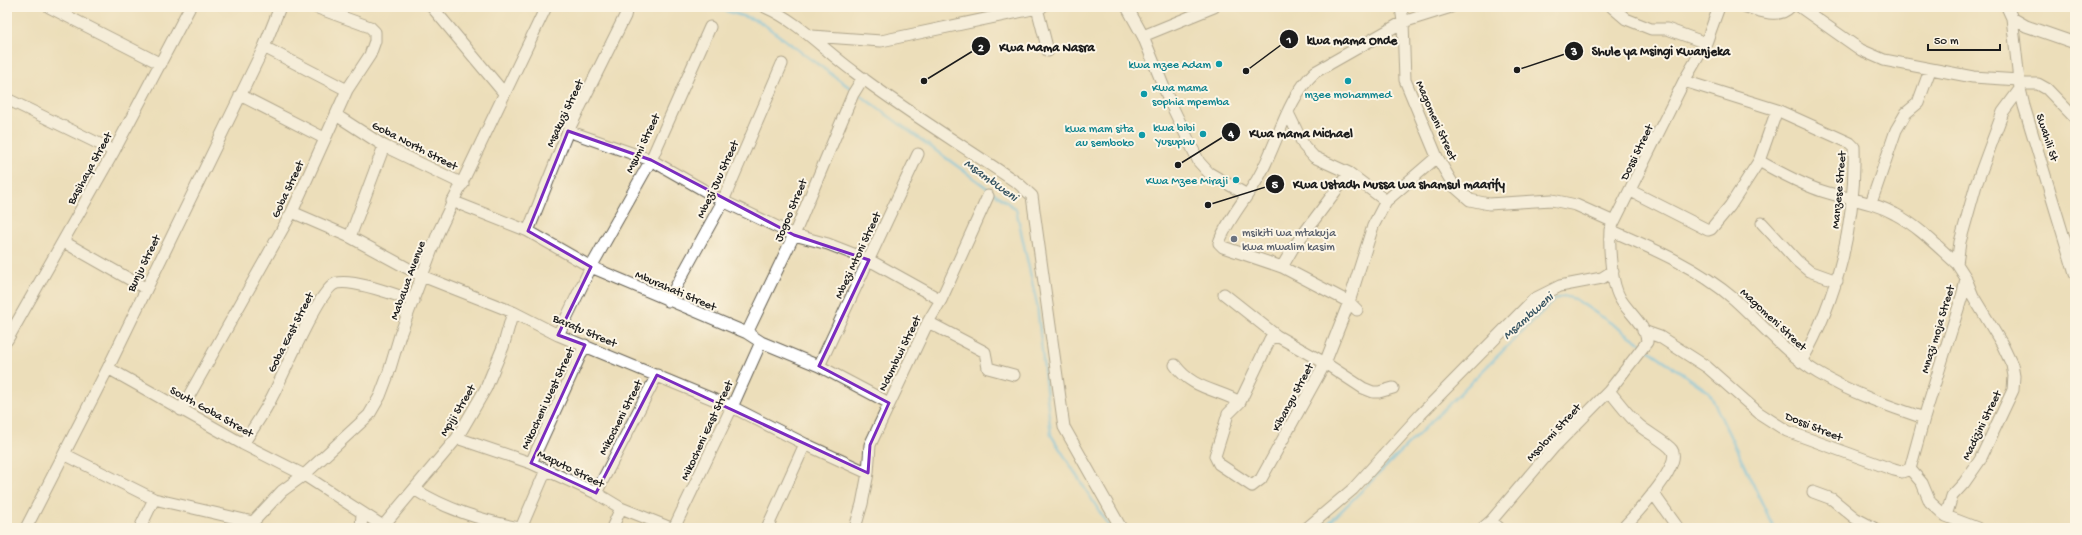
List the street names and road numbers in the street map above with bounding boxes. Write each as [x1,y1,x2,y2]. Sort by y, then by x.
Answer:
street label: Msakuzi Street [544,77,588,150]
street label: Magomeni Street [1411,79,1459,164]
street label: Msumi Street [623,111,665,176]
street label: Swahili St [2032,112,2061,164]
street label: Goba North Street [369,119,460,175]
street label: Dossi Street [1618,122,1658,184]
street label: Basihaya Street [65,129,117,208]
street label: Mbezi Juu Street [695,138,743,221]
street label: Manzese Street [1830,150,1850,229]
street label: Goba Street [269,158,309,221]
street label: Jogoo Street [772,176,812,244]
street label: Mbezi Mtoni Street [833,209,886,301]
street label: Bunju Street [125,232,165,295]
street label: Mabawa Avenue [388,239,430,322]
street label: Mburahati Street [633,268,719,316]
street label: Mnazi moja Street [1919,283,1959,375]
street label: Magomeni Street [1736,286,1810,356]
street label: Goba East Street [266,290,318,375]
street label: Barafu Street [549,312,619,352]
street label: Ndumbwi Street [877,313,926,394]
street label: Mikocheni West Street [519,345,579,452]
street label: Kibangu Street [1270,360,1318,434]
street label: Mikocheni Street [597,377,647,458]
street label: Mikocheni East Street [679,378,738,483]
street label: Mpiji Street [438,382,480,439]
street label: South Goba Street [167,384,256,442]
street label: Madizini Street [1960,388,2006,463]
street label: Msolomi Street [1524,401,1585,465]
street label: Dossi Street [1782,410,1845,446]
street label: Maputo Street [534,448,607,492]

